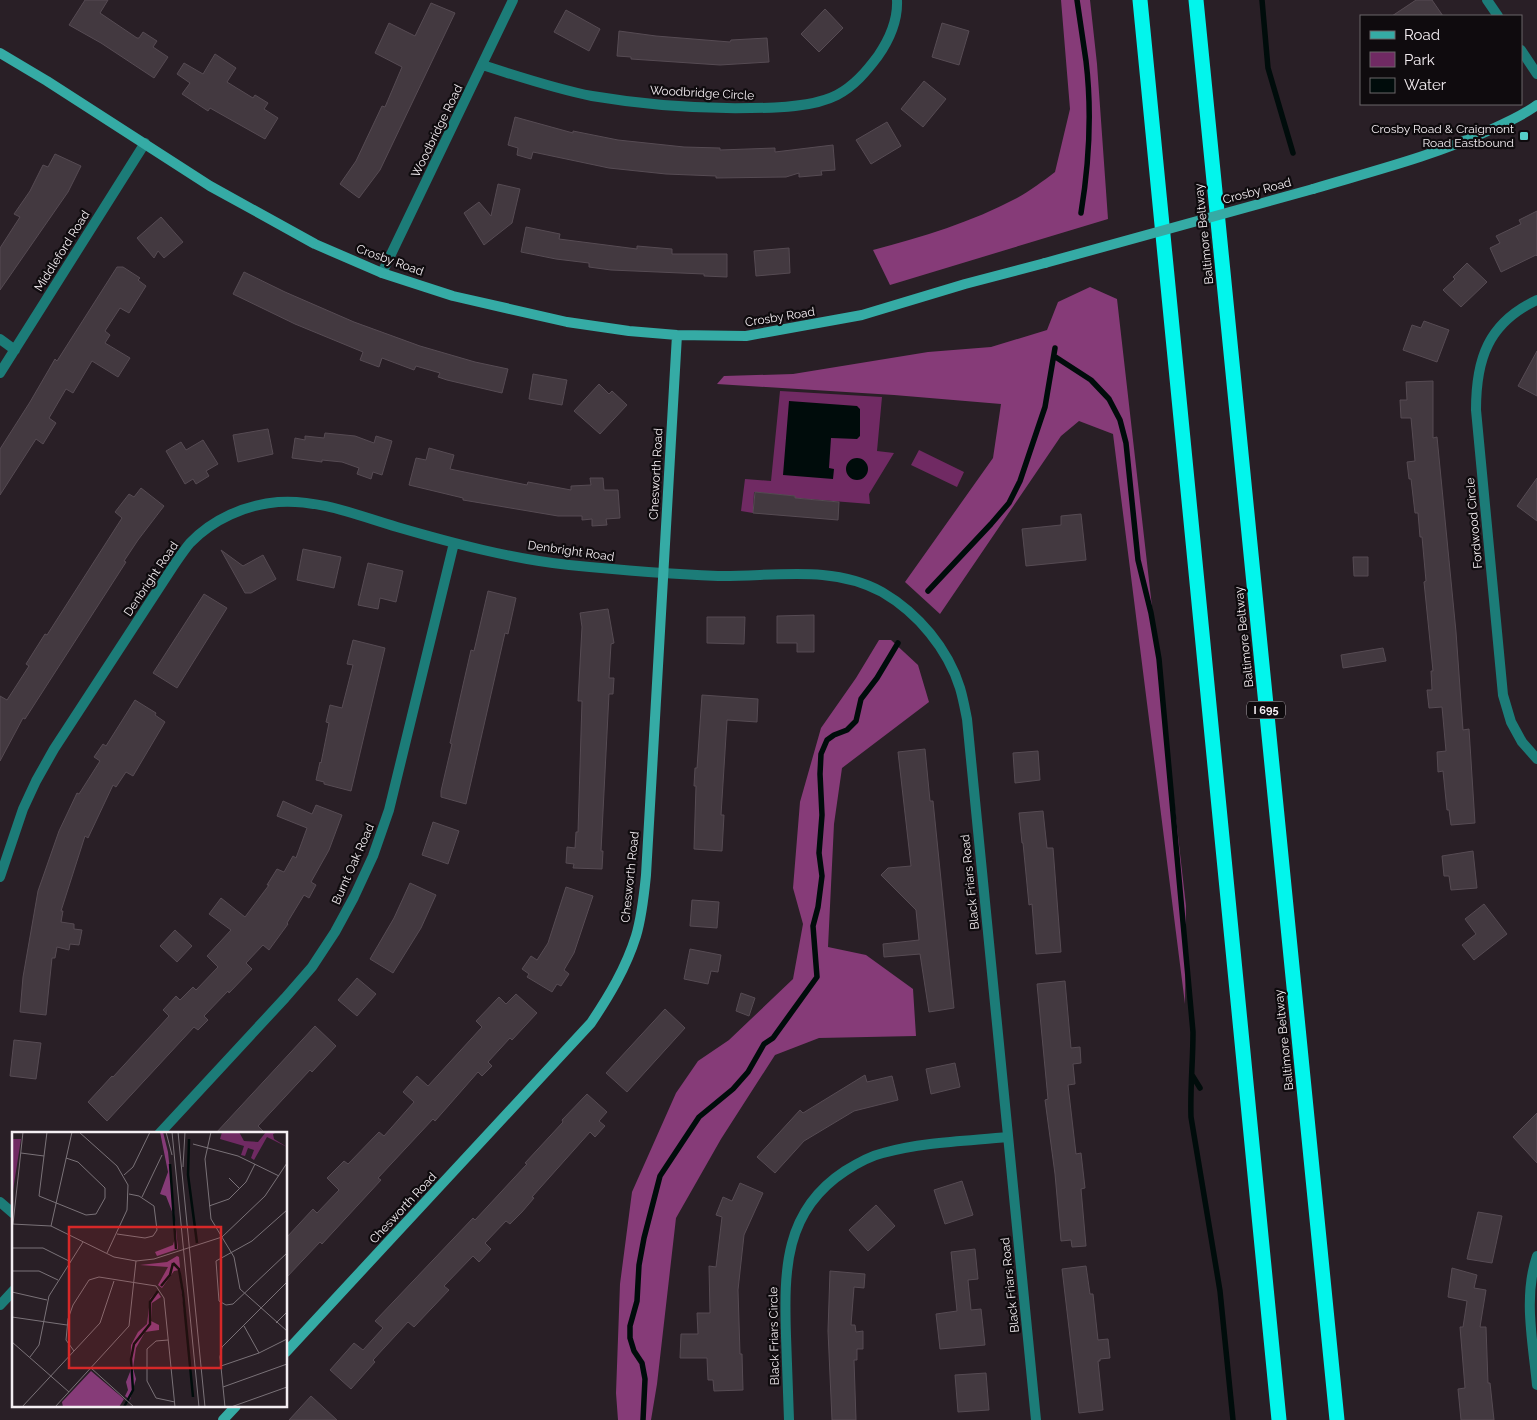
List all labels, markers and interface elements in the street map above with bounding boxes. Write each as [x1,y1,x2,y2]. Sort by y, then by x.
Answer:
legend [1360,15,1522,105]
text: Road [1404,26,1440,44]
text: Park [1404,51,1435,69]
text: Water [1404,76,1447,94]
street label: Woodbridge Road [408,82,466,180]
street label: Woodbridge Circle [649,83,755,103]
place label: Crosby Road & Craigmont Road Eastbound [1371,122,1514,150]
marker: Crosby Road & Craigmont Road Eastbound [1518,130,1530,142]
street label: Crosby Road [1221,175,1293,207]
street label: Baltimore Beltway [1192,182,1216,285]
street label: Middleford Road [32,208,92,294]
street label: Crosby Road [355,241,425,279]
street label: Crosby Road [744,305,816,329]
street label: Chesworth Road [647,428,665,520]
street label: Fordwood Circle [1463,477,1485,569]
street label: Denbright Road [527,538,615,564]
street label: Denbright Road [121,539,181,619]
street label: Baltimore Beltway [1232,585,1256,688]
road number: I 695 [1247,702,1285,718]
street label: Burnt Oak Road [329,821,377,907]
street label: Chesworth Road [618,831,642,923]
street label: Black Friars Road [958,834,982,930]
street label: Baltimore Beltway [1272,988,1296,1091]
inset map [12,1132,288,1408]
street label: Chesworth Road [367,1170,439,1246]
street label: Black Friars Road [998,1237,1022,1333]
street label: Black Friars Circle [766,1287,782,1385]

